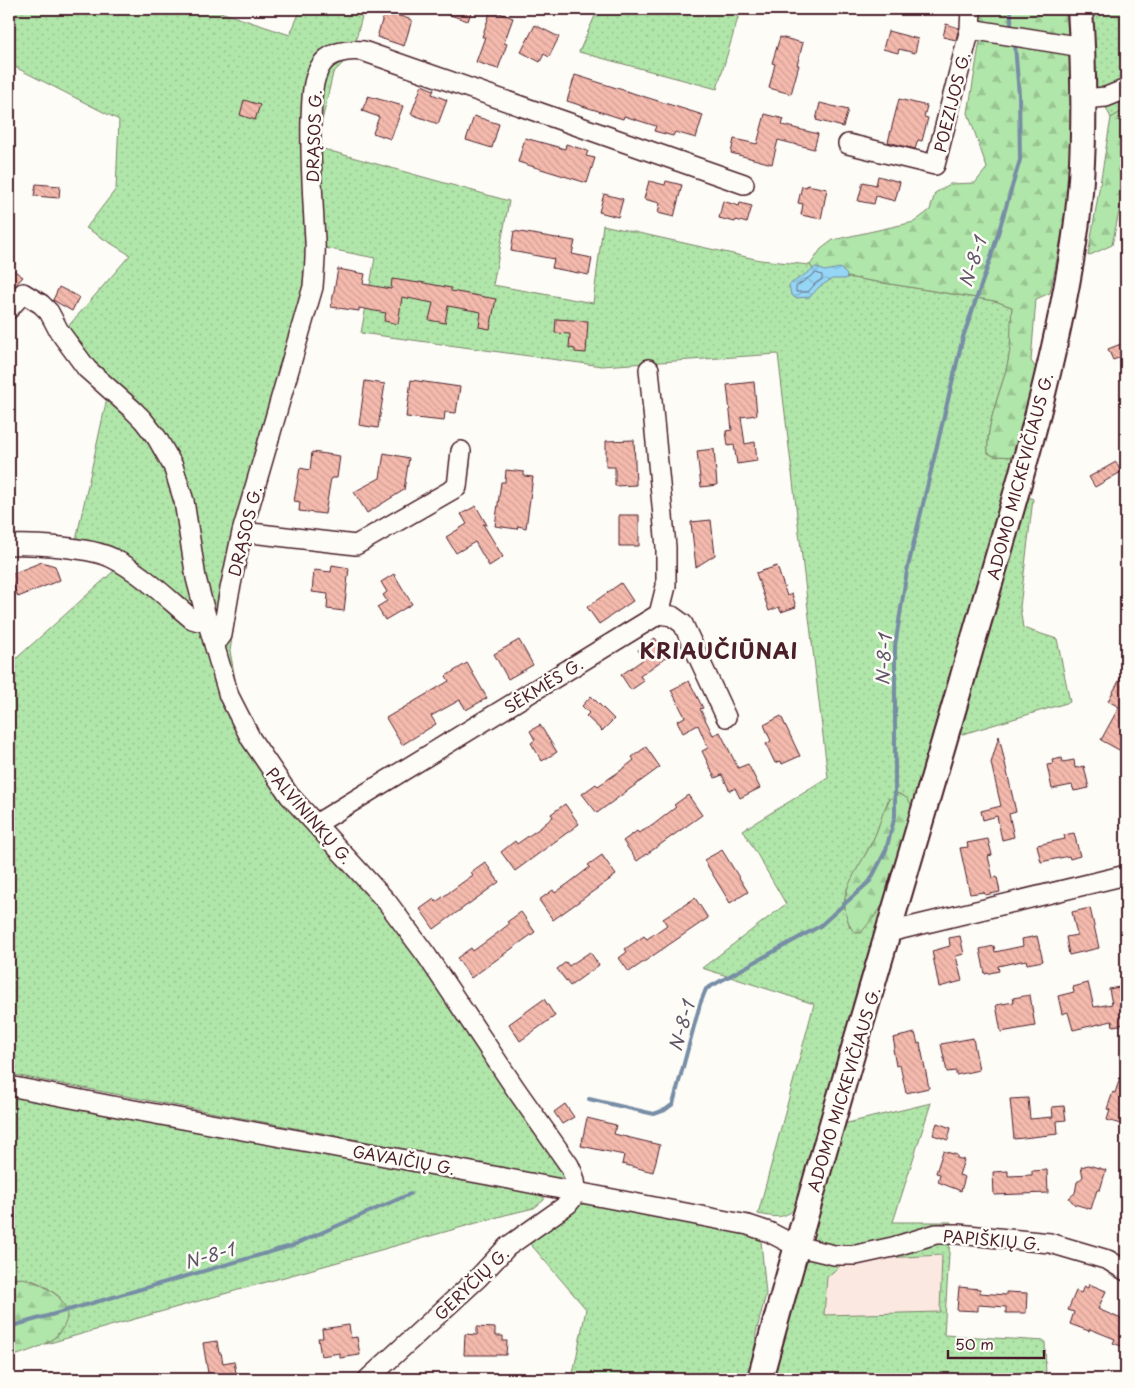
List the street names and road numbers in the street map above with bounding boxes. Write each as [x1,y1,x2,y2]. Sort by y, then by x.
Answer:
street label: POEZIJOS G. [927,49,975,155]
street label: DRĄSOS G. [299,89,327,183]
street label: ADOMO MICKEVIČIAUS G. [980,370,1058,582]
street label: DRĄSOS G. [221,483,267,579]
street label: SĖKMĖS G. [499,651,587,719]
street label: PALVININKŲ G. [261,761,359,869]
street label: ADOMO MICKEVIČIAUS G. [800,984,886,1194]
street label: GAVAIČIŲ G. [351,1138,457,1180]
street label: PAPIŠKIŲ G. [942,1223,1042,1255]
street label: GERYČIŲ G. [428,1241,514,1325]

